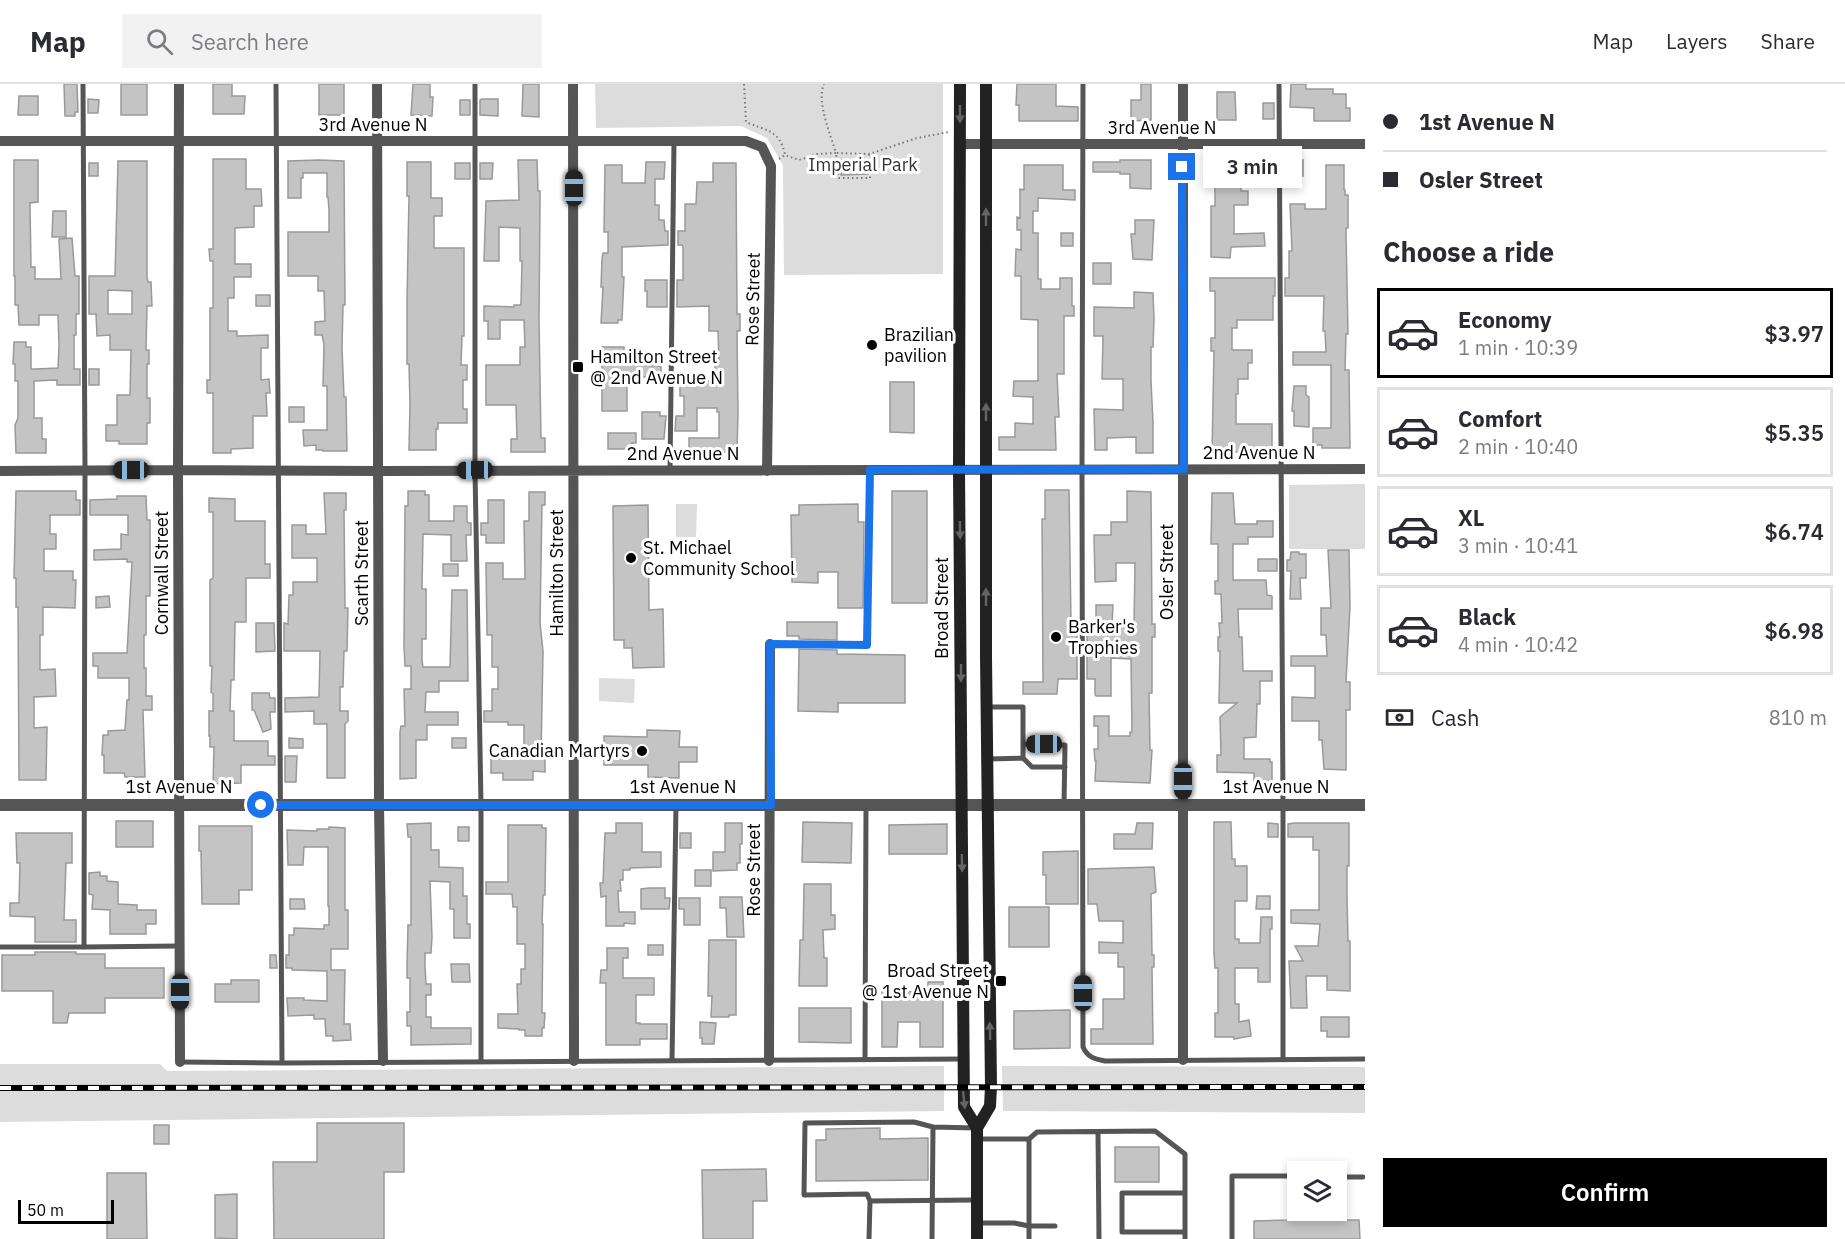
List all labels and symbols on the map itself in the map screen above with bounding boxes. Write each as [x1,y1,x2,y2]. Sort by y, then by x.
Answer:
one-way arrow [955,105,965,124]
street label: 3rd Avenue N [318,113,428,136]
street label: 3rd Avenue N [1107,116,1217,139]
callout: 3 min [1203,146,1302,188]
park label: Imperial Park [808,153,918,176]
route end [1168,153,1195,180]
car [565,170,583,206]
one-way arrow [981,208,991,227]
street label: Rose Street [740,252,765,346]
place label: Brazilian pavilion [884,323,954,367]
marker: Brazilian pavilion [865,338,879,352]
place label: Hamilton Street @ 2nd Avenue N [590,345,723,389]
marker: Hamilton Street @ 2nd Avenue N [571,360,585,374]
one-way arrow [981,403,991,422]
street label: 2nd Avenue N [1203,441,1315,464]
street label: 2nd Avenue N [627,442,739,465]
car [113,461,149,479]
car [457,461,493,479]
street label: Hamilton Street [545,509,568,637]
street label: Cornwall Street [150,511,173,635]
street label: Scarth Street [350,520,373,626]
one-way arrow [955,520,965,539]
street label: Osler Street [1155,524,1178,620]
place label: St. Michael Community School [643,536,795,580]
marker: St. Michael Community School [624,551,638,565]
street label: Broad Street [930,557,953,659]
one-way arrow [981,588,991,607]
place label: Barker's Trophies [1068,615,1138,659]
marker: Barker's Trophies [1049,630,1063,644]
one-way arrow [956,663,966,682]
car [1026,735,1062,753]
place label: Canadian Martyrs [489,739,630,762]
marker: Canadian Martyrs [635,744,649,758]
car [1174,763,1192,799]
street label: 1st Avenue N [125,775,233,798]
street label: 1st Avenue N [629,775,737,798]
street label: 1st Avenue N [1222,775,1330,798]
route start [247,791,274,818]
street label: Rose Street [742,823,765,917]
one-way arrow [957,854,967,873]
place label: Broad Street @ 1st Avenue N [862,959,989,1003]
car [171,974,189,1010]
marker: Broad Street @ 1st Avenue N [994,974,1008,988]
car [1074,975,1092,1011]
one-way arrow [985,1021,995,1040]
one-way arrow [960,1091,969,1110]
scale bar [18,1197,114,1224]

